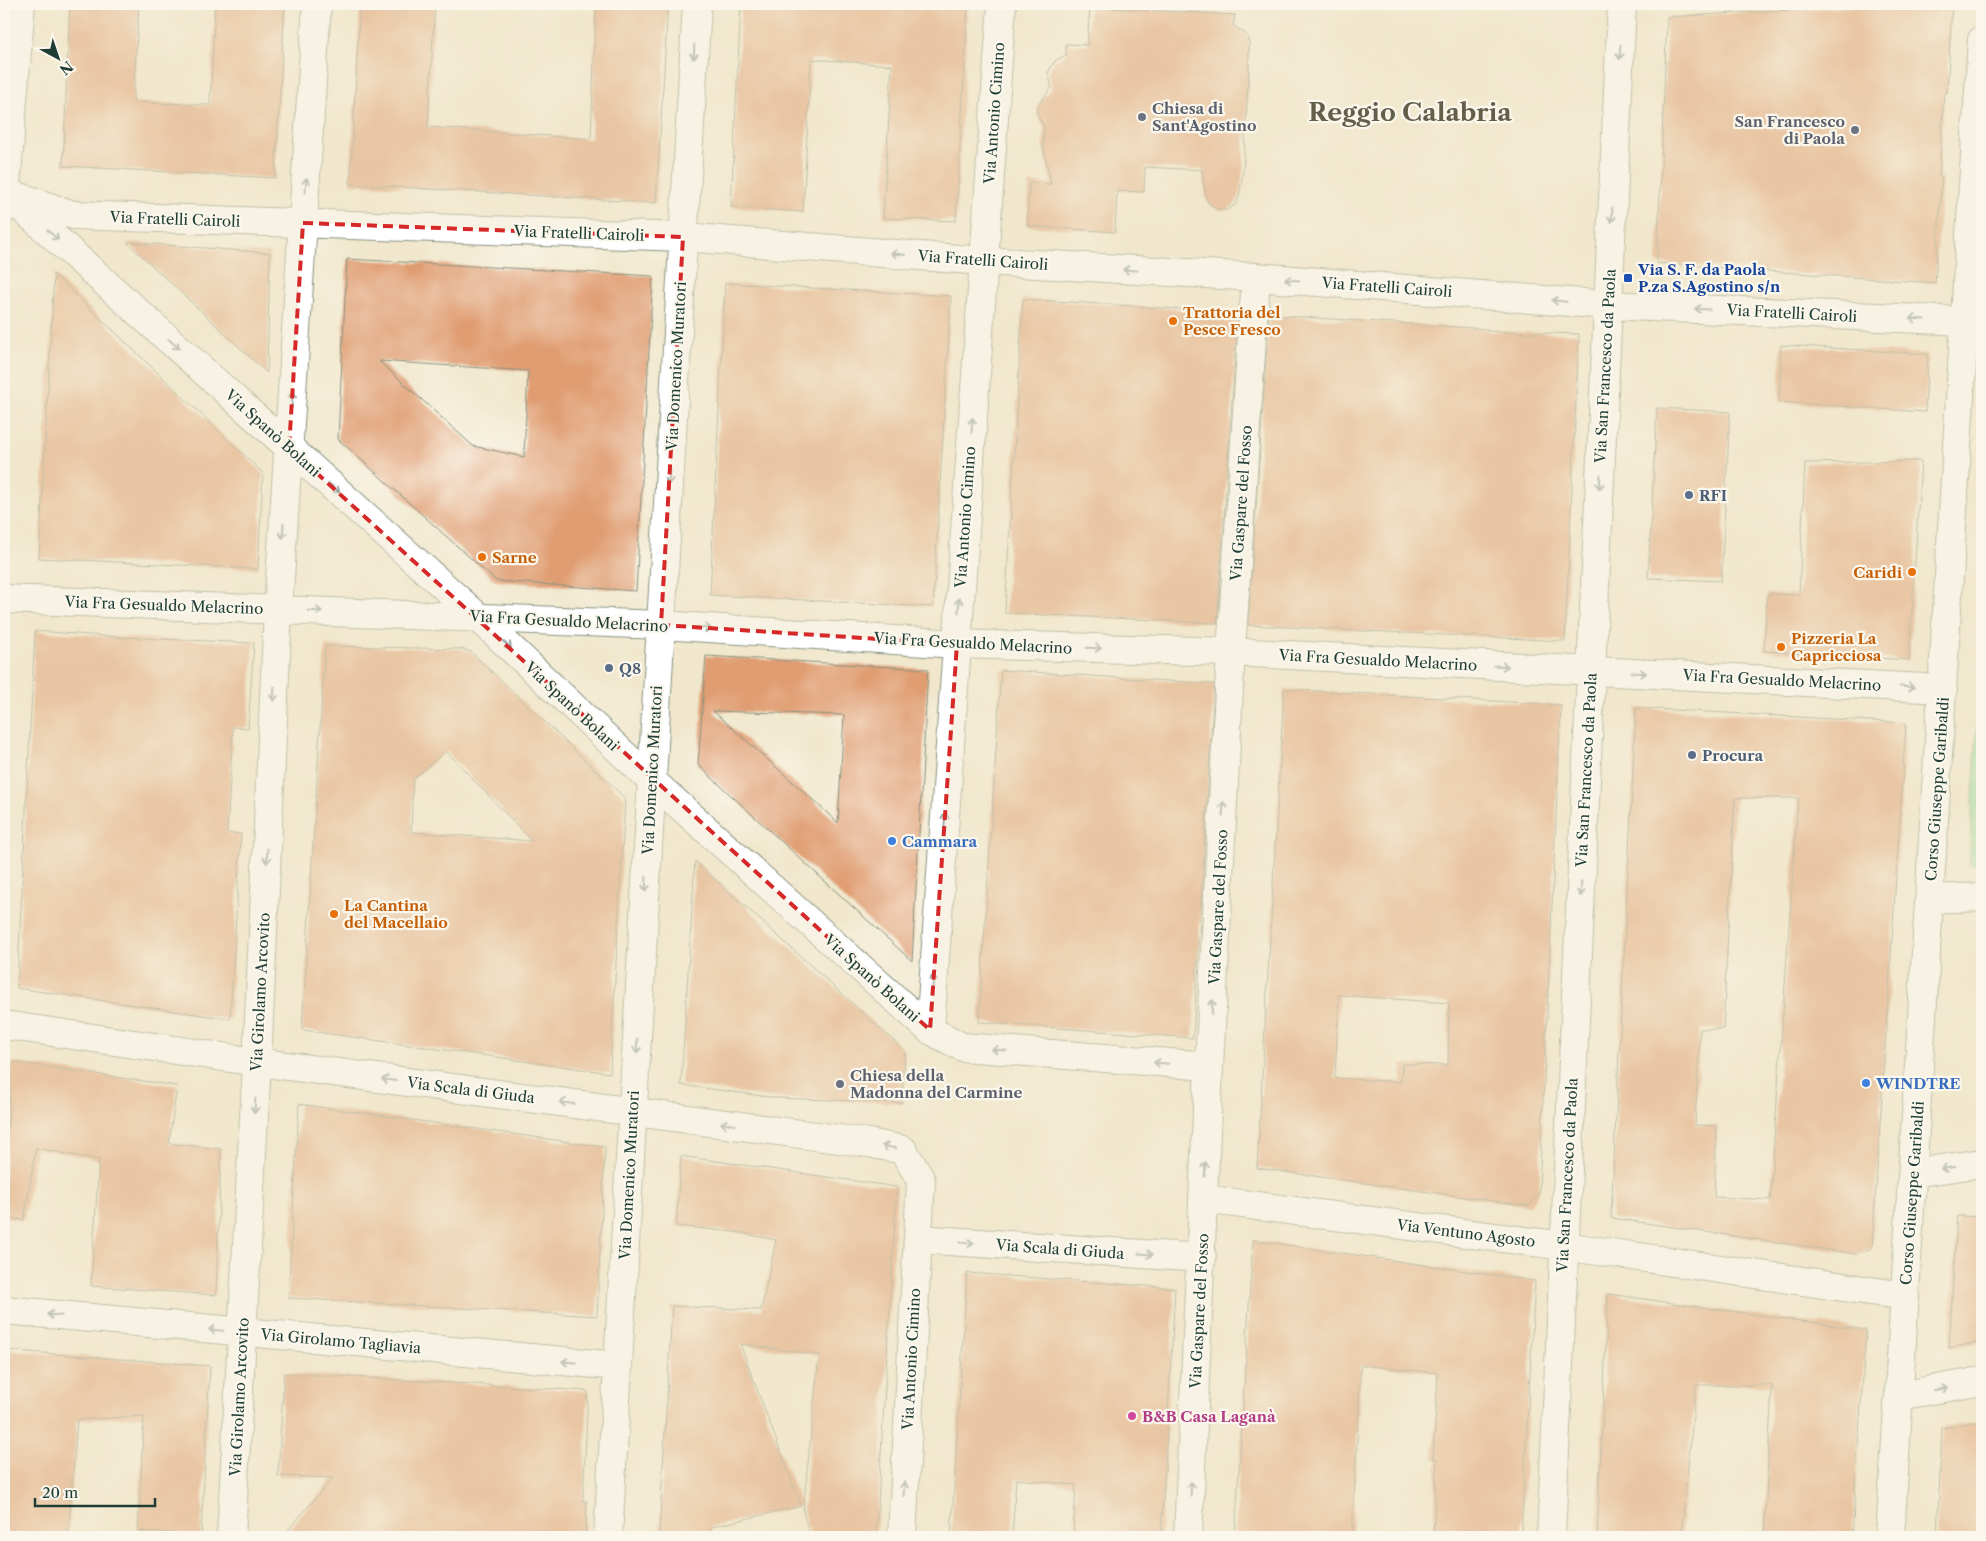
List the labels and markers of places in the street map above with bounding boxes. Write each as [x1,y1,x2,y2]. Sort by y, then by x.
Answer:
place label: Chiesa di Sant'Agostino [1152,99,1257,135]
marker: Chiesa di Sant'Agostino [1136,111,1148,123]
place label: San Francesco di Paola [1735,112,1845,148]
marker: San Francesco di Paola [1849,124,1861,136]
place label: Via S. F. da Paola P.za S.Agostino s/n [1637,260,1781,296]
marker: Via S. F. da Paola P.za S.Agostino s/n [1622,272,1634,284]
place label: Trattoria del Pesce Fresco [1183,303,1281,339]
marker: Trattoria del Pesce Fresco [1167,315,1179,327]
place label: RFI [1699,486,1727,505]
marker: RFI [1683,489,1695,501]
place label: Sarne [492,548,537,567]
marker: Sarne [476,551,488,563]
place label: Caridi [1853,563,1903,582]
marker: Caridi [1906,566,1918,578]
place label: Pizzeria La Capricciosa [1791,629,1882,665]
marker: Pizzeria La Capricciosa [1775,641,1787,653]
place label: Q8 [619,659,641,678]
marker: Q8 [603,662,615,674]
place label: Procura [1702,746,1763,765]
marker: Procura [1686,749,1698,761]
place label: Cammara [902,832,978,851]
marker: Cammara [886,835,898,847]
place label: La Cantina del Macellaio [344,896,448,932]
marker: La Cantina del Macellaio [328,908,340,920]
place label: Chiesa della Madonna del Carmine [850,1066,1023,1102]
place label: WINDTRE [1875,1074,1960,1093]
marker: WINDTRE [1860,1077,1872,1089]
marker: Chiesa della Madonna del Carmine [834,1078,846,1090]
place label: B&B Casa Laganà [1142,1407,1276,1426]
marker: B&B Casa Laganà [1126,1410,1138,1422]

